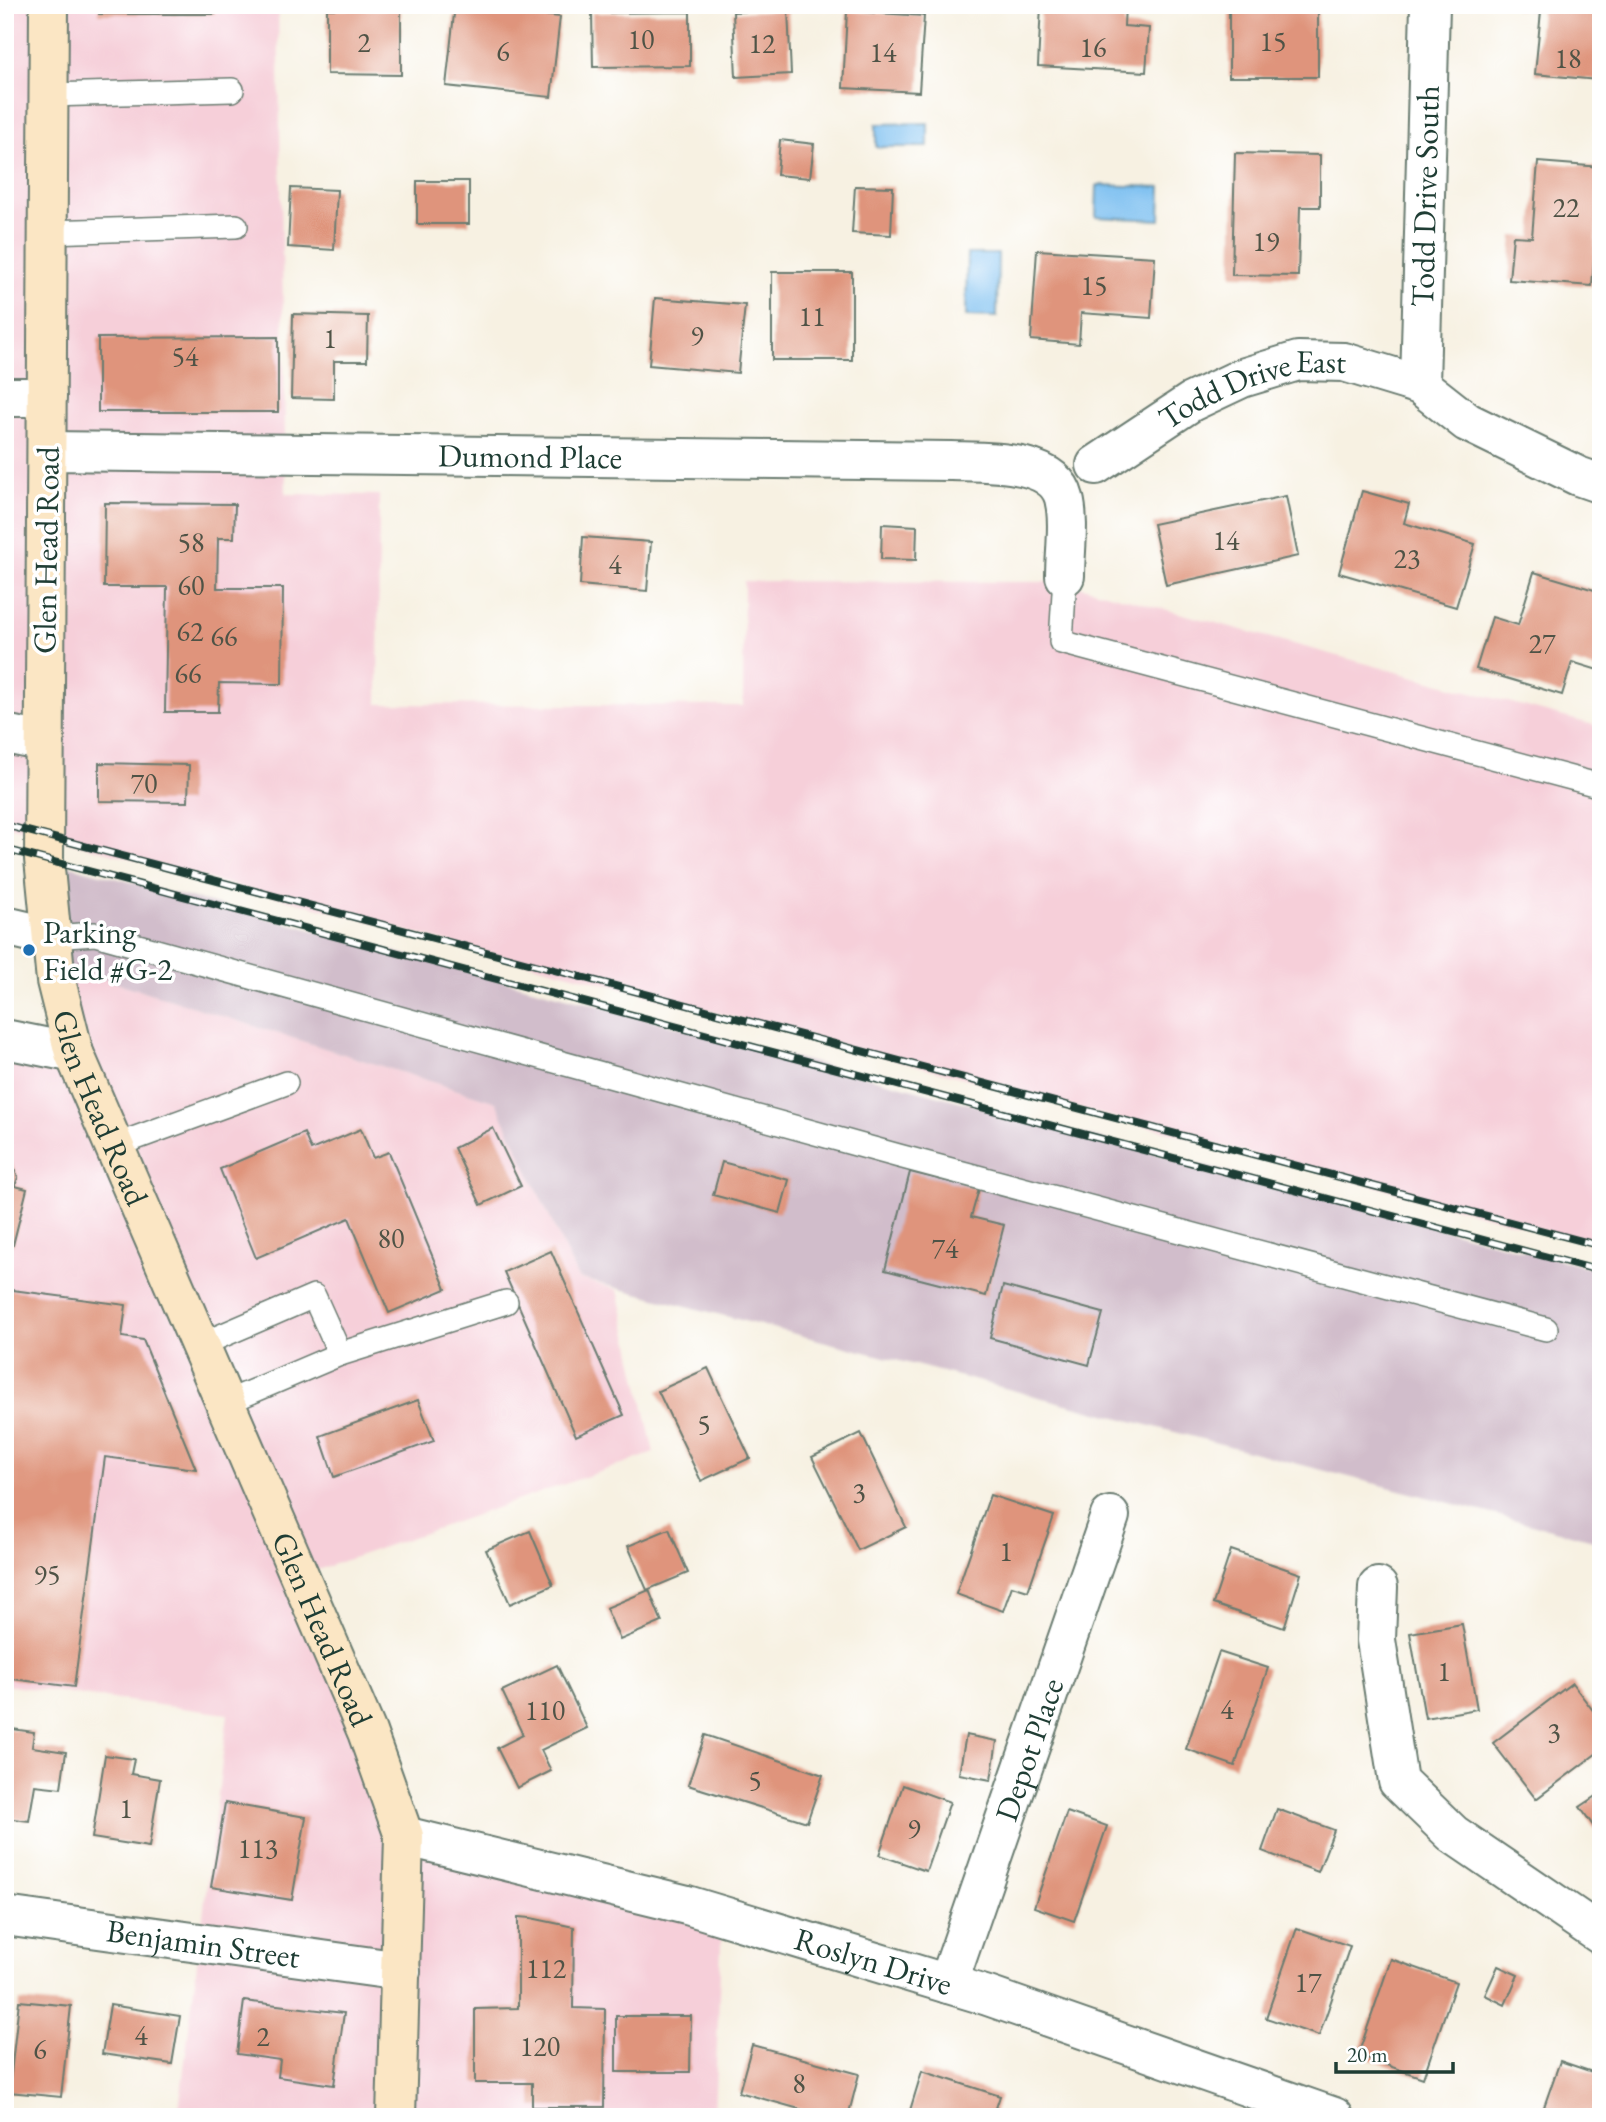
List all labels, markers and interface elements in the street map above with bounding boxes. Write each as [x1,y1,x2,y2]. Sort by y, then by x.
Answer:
house number: 10 [628,21,654,57]
house number: 15 [1260,23,1286,59]
house number: 2 [357,24,371,60]
house number: 12 [749,25,776,61]
house number: 16 [1080,29,1106,65]
house number: 6 [496,33,510,69]
house number: 14 [870,34,897,70]
house number: 18 [1555,40,1581,76]
street label: Todd Drive South [1401,85,1449,307]
house number: 22 [1553,189,1580,225]
house number: 19 [1253,223,1279,259]
house number: 15 [1081,267,1107,303]
house number: 11 [799,298,825,334]
house number: 9 [690,317,704,353]
house number: 1 [323,320,337,356]
house number: 54 [172,338,199,374]
street label: Todd Drive East [1150,340,1347,439]
street label: Dumond Place [438,434,622,478]
street label: Glen Head Road [23,445,69,654]
house number: 14 [1213,522,1240,558]
house number: 58 [178,524,204,560]
house number: 23 [1394,540,1420,576]
house number: 4 [608,546,622,582]
house number: 60 [178,567,204,603]
house number: 62 [177,613,204,649]
house number: 66 [211,618,237,654]
house number: 27 [1529,625,1556,661]
house number: 66 [175,655,201,691]
house number: 70 [131,765,157,801]
place label: Parking Field #G-2 [43,911,173,990]
marker: Parking Field #G-2 [21,942,37,958]
street label: Glen Head Road [43,1006,159,1213]
house number: 80 [378,1220,404,1256]
house number: 74 [932,1230,959,1266]
house number: 5 [697,1406,711,1442]
house number: 3 [852,1474,866,1510]
street label: Glen Head Road [262,1525,383,1733]
house number: 1 [999,1533,1013,1569]
house number: 95 [34,1556,60,1592]
house number: 1 [1437,1653,1451,1689]
street label: Depot Place [985,1673,1073,1827]
house number: 4 [1220,1691,1234,1727]
house number: 110 [525,1692,565,1728]
house number: 3 [1547,1714,1561,1750]
house number: 5 [748,1762,762,1798]
house number: 1 [119,1790,133,1826]
house number: 9 [907,1810,921,1846]
house number: 113 [238,1830,278,1866]
street label: Benjamin Street [104,1909,302,1978]
street label: Roslyn Drive [790,1918,957,2005]
house number: 112 [526,1950,567,1986]
house number: 17 [1295,1964,1322,2000]
house number: 4 [134,2017,148,2053]
house number: 2 [256,2018,270,2054]
house number: 120 [520,2028,560,2064]
house number: 6 [33,2031,47,2067]
scale bar [1336,2031,1454,2075]
text: 20 m [1347,2041,1388,2068]
house number: 8 [792,2065,806,2101]

